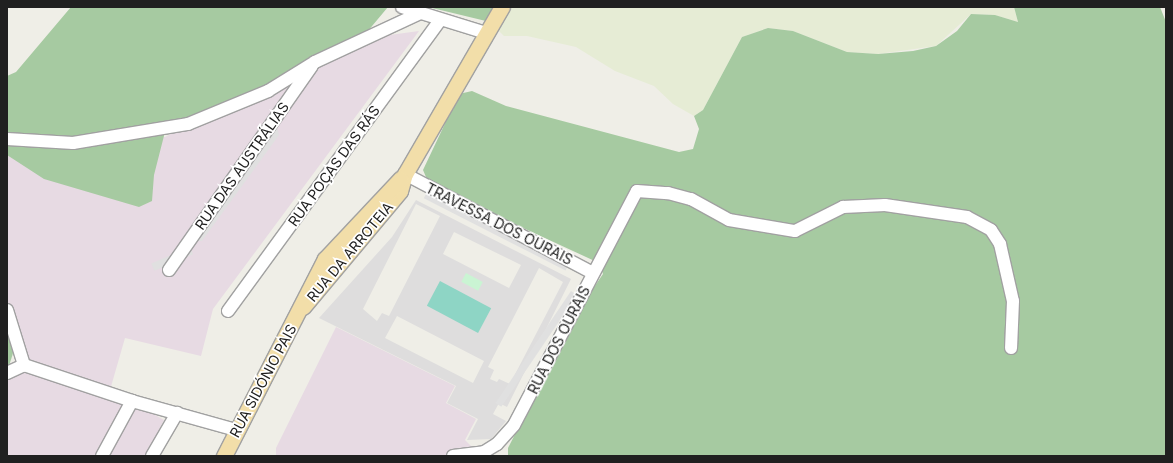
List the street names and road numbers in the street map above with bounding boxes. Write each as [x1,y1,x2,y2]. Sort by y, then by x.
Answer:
street label: RUA DAS AUSTRÁLIAS [192,99,292,233]
street label: RUA POÇAS DAS RÁS [285,102,383,230]
street label: TRAVESSA DOS OURAIS [423,180,575,268]
street label: RUA DA ARROTEIA [303,199,397,305]
street label: RUA DOS OURAIS [525,283,593,397]
street label: RUA SIDÓNIO PAIS [226,322,300,440]

